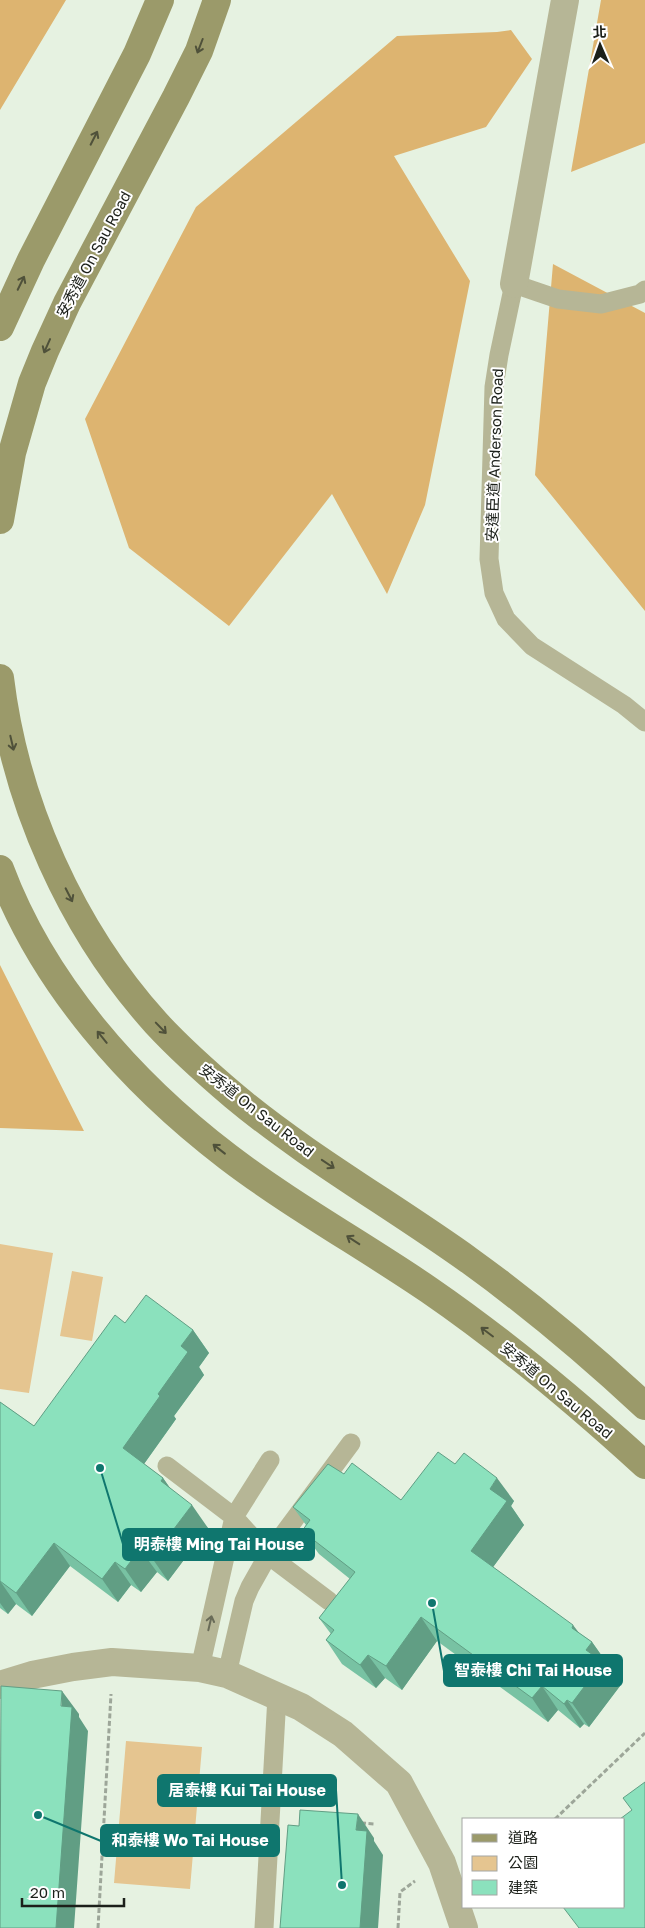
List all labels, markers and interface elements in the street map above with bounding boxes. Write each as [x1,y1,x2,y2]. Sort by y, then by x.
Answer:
north arrow [575,20,625,70]
text: 北 [592,23,607,40]
one-way arrow [195,38,204,53]
one-way arrow [90,131,99,146]
street label: 安秀道 On Sau Road [52,188,134,320]
one-way arrow [16,276,26,291]
one-way arrow [42,338,52,353]
street label: 安達臣道 Anderson Road [482,368,506,542]
one-way arrow [8,735,17,751]
one-way arrow [65,887,74,902]
one-way arrow [155,1022,167,1034]
one-way arrow [96,1031,107,1044]
street label: 安秀道 On Sau Road [196,1060,318,1160]
one-way arrow [212,1144,225,1155]
one-way arrow [320,1159,334,1169]
one-way arrow [346,1235,360,1246]
one-way arrow [480,1327,494,1337]
street label: 安秀道 On Sau Road [497,1338,617,1442]
callout: 明泰樓 Ming Tai House [123,1529,314,1560]
text: 明泰樓 Ming Tai House [134,1534,304,1554]
one-way arrow [206,1616,215,1632]
callout: 智泰樓 Chi Tai House [444,1655,622,1686]
text: 智泰樓 Chi Tai House [454,1660,612,1680]
callout: 居泰樓 Kui Tai House [158,1775,336,1806]
text: 居泰樓 Kui Tai House [168,1780,326,1800]
legend [462,1818,625,1908]
callout: 和泰樓 Wo Tai House [101,1825,279,1856]
text: 道路 [508,1828,538,1846]
text: 和泰樓 Wo Tai House [111,1830,269,1850]
text: 公園 [508,1853,538,1871]
scale bar [22,1876,125,1908]
text: 建築 [508,1878,538,1896]
text: 20 m [30,1883,65,1901]

